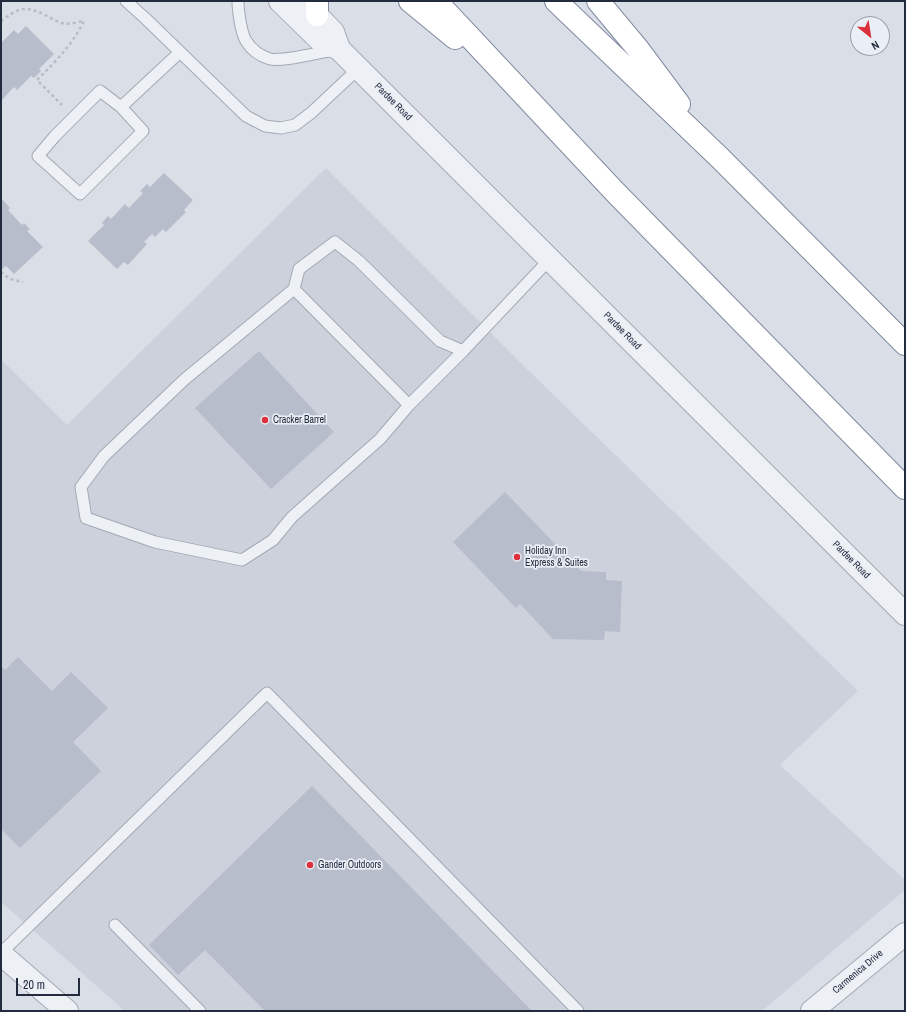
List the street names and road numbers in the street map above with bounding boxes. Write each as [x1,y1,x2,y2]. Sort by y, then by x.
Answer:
street label: Pardee Road [372,81,414,123]
street label: Pardee Road [601,310,643,352]
street label: Pardee Road [830,539,872,581]
street label: Carmenica Drive [830,947,886,997]

